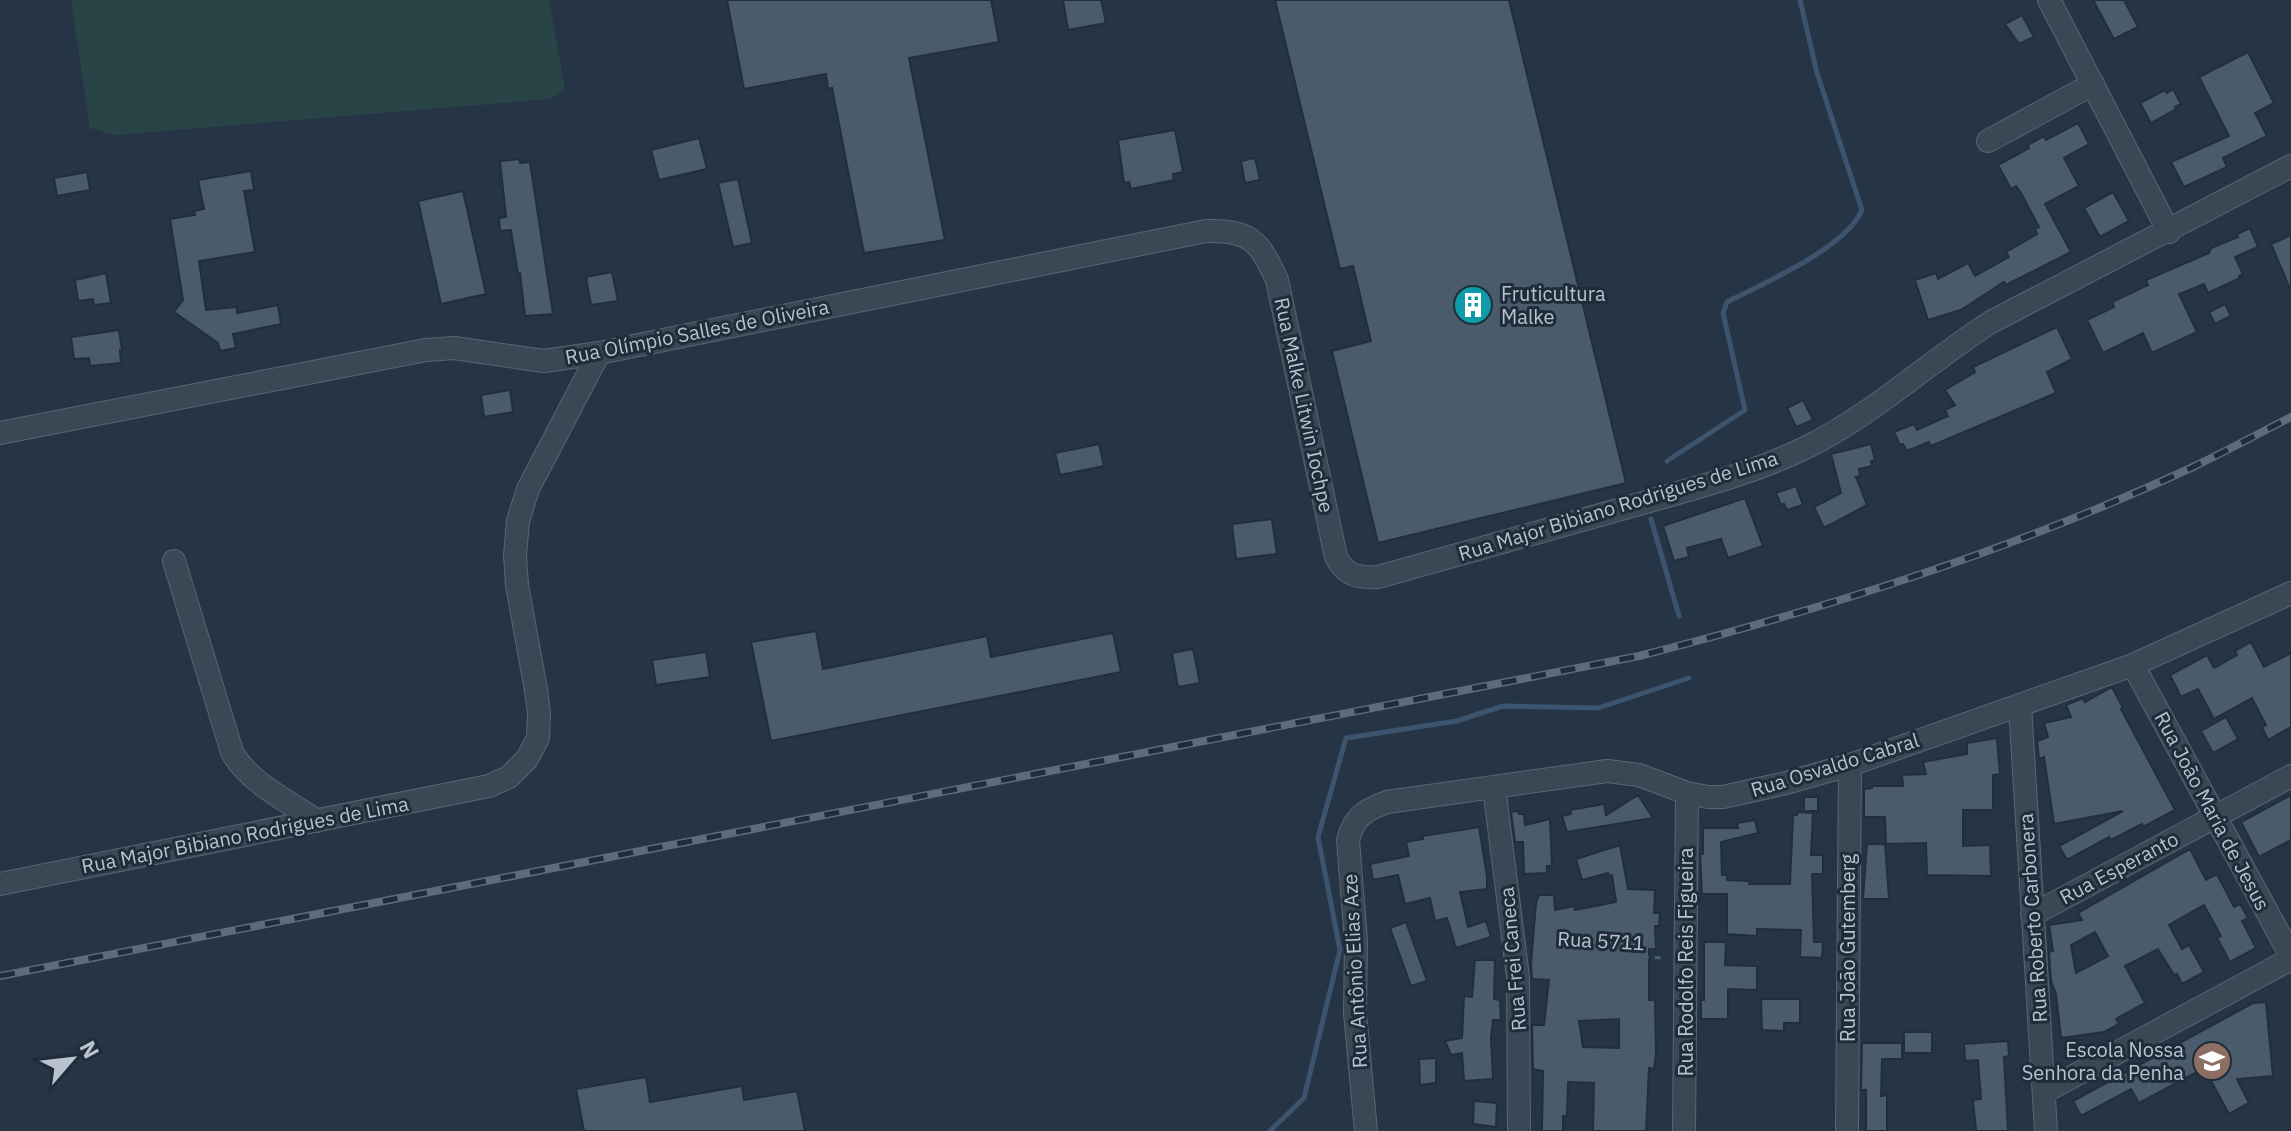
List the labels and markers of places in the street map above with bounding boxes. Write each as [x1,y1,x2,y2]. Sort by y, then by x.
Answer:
place label: Fruticultura Malke [1501,280,1606,330]
building icon: Fruticultura Malke [1452,284,1494,326]
place label: Escola Nossa Senhora da Penha [2022,1036,2184,1086]
school or university icon: Escola Nossa Senhora da Penha [2191,1040,2233,1082]

